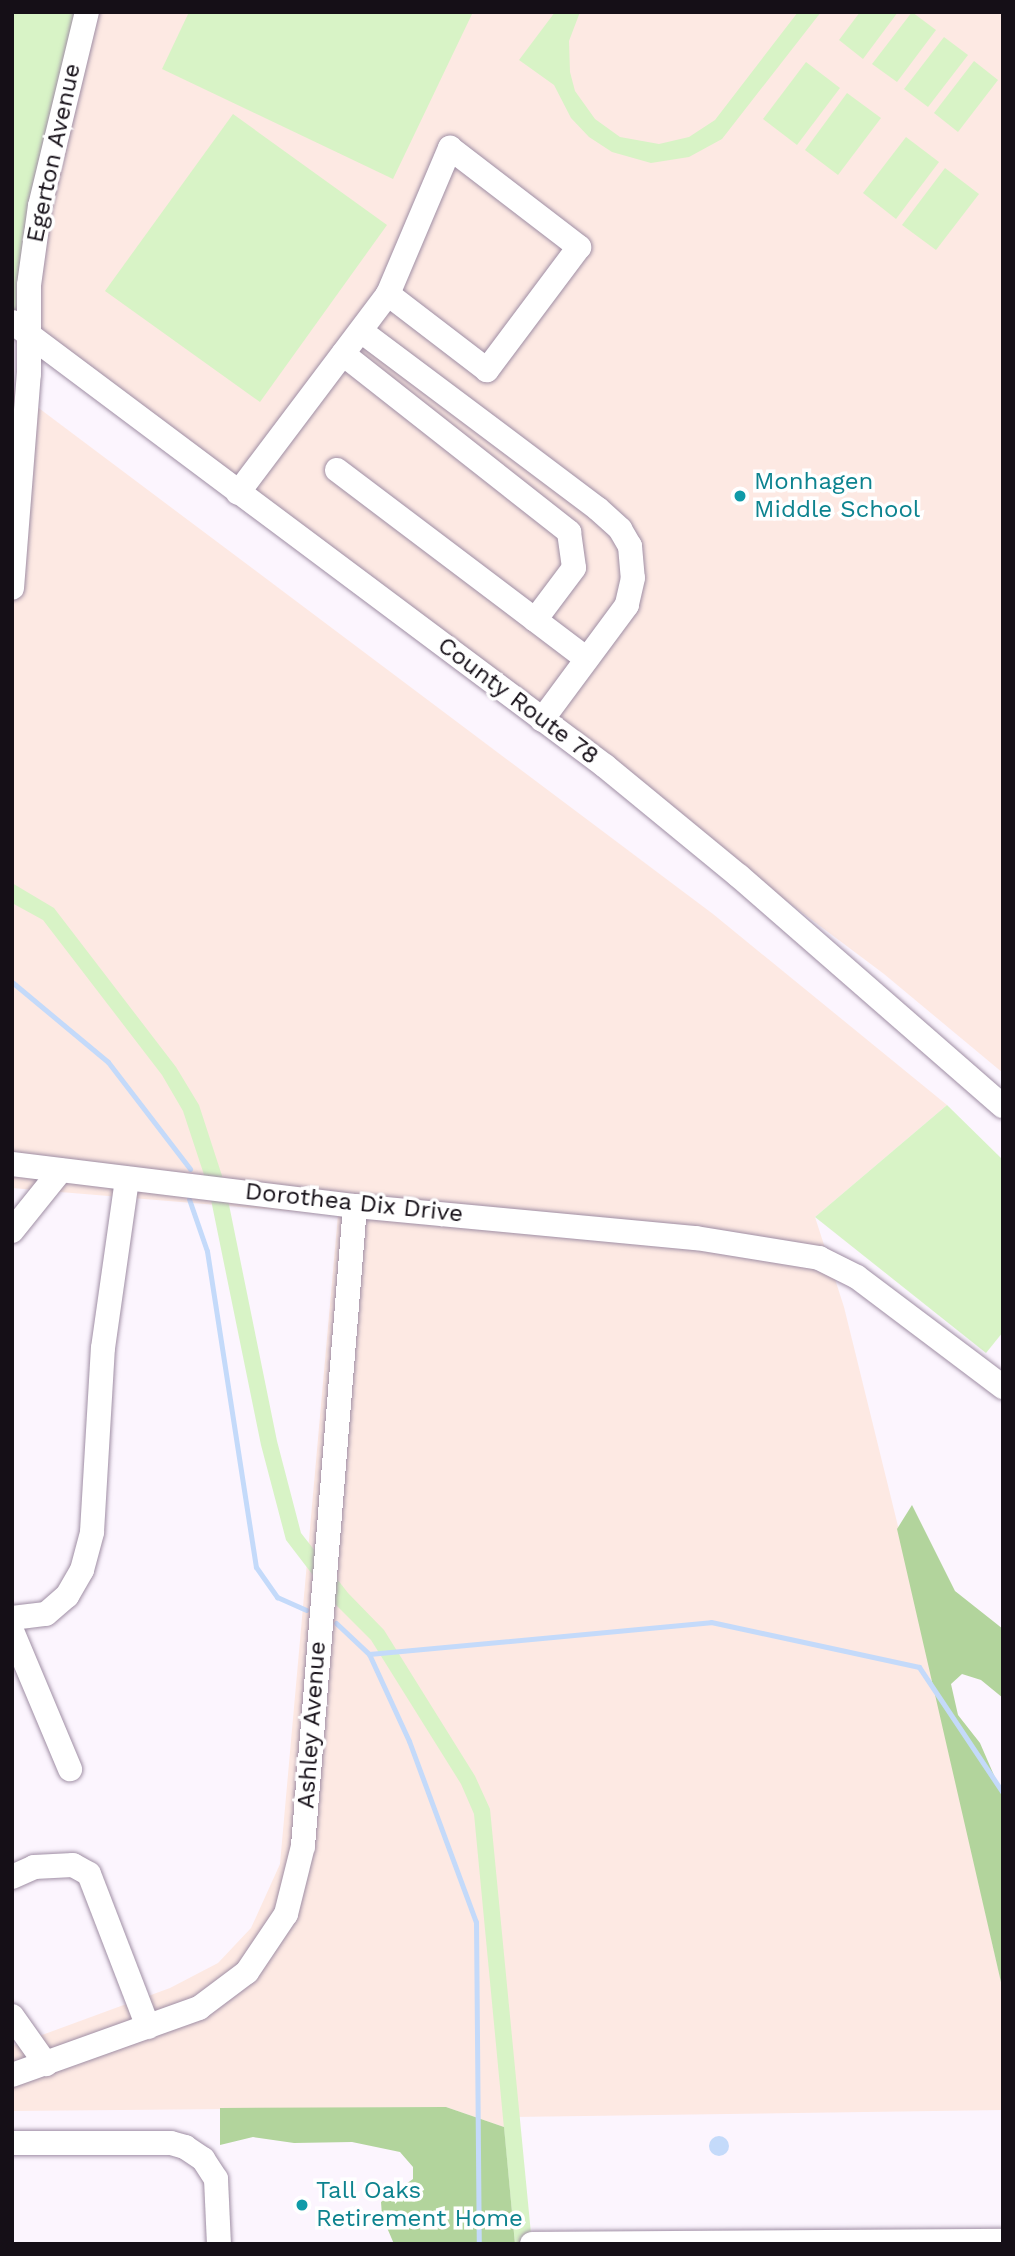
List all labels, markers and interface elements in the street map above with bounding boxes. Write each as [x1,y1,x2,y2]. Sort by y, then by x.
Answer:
street label: Egerton Avenue [21,60,87,246]
place label: Monhagen Middle School [754,468,920,524]
marker: Monhagen Middle School [732,488,748,504]
street label: County Route 78 [431,631,605,771]
street label: Dorothea Dix Drive [243,1177,465,1229]
street label: Ashley Avenue [292,1640,332,1810]
place label: Tall Oaks Retirement Home [316,2177,523,2233]
marker: Tall Oaks Retirement Home [294,2197,310,2213]

